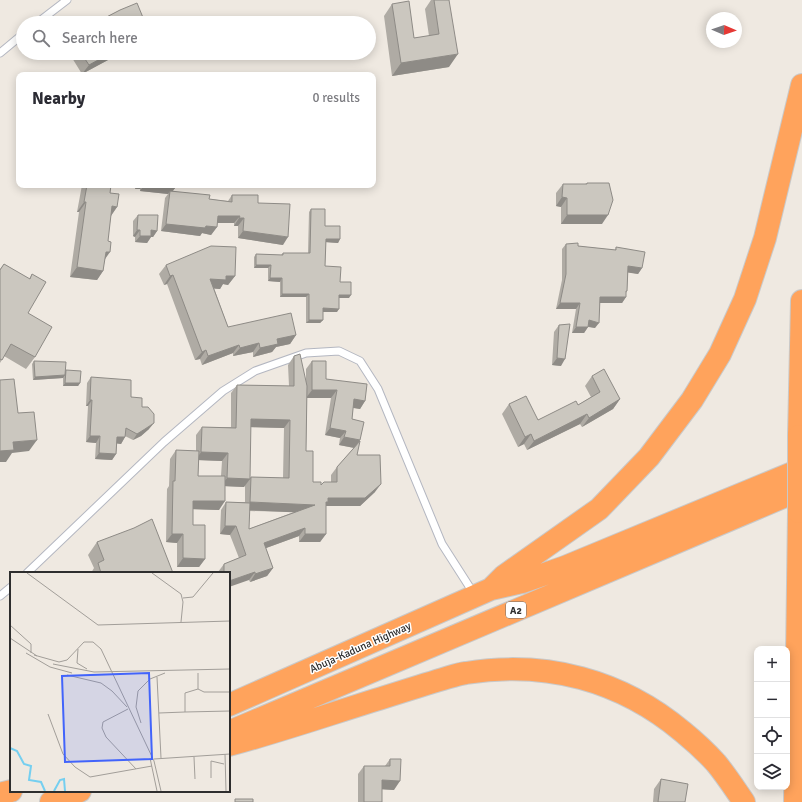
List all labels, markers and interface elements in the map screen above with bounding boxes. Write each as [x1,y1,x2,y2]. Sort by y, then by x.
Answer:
north arrow [706,12,742,48]
search box [16,16,376,60]
icon: search [30,27,52,49]
text: Search here [62,29,138,47]
text: Nearby [32,88,85,109]
text: 0 results [312,90,360,106]
inset map [10,572,230,792]
road number: A2 [506,602,526,618]
street label: Abuja-Kaduna Highway [308,619,414,676]
map controls [754,646,790,790]
button: + [754,646,790,682]
button: − [754,682,790,718]
button: locate [754,718,790,754]
button: layers [754,754,790,790]

